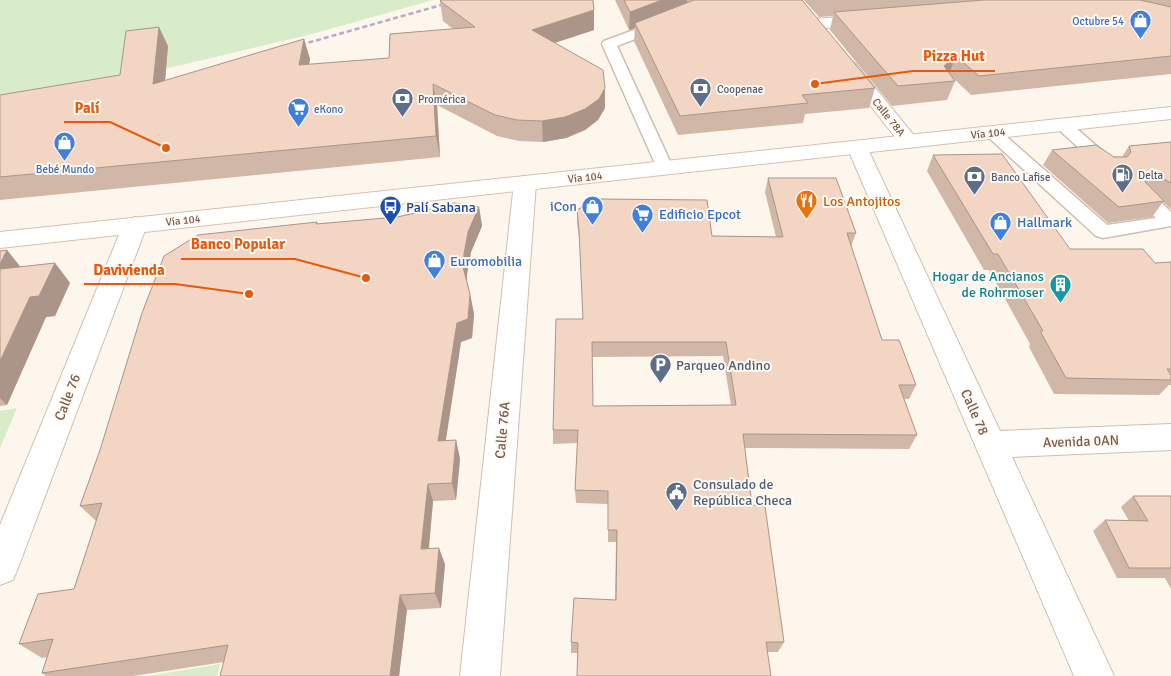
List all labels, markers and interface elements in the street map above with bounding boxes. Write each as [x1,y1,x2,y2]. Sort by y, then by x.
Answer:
shop icon: Octubre 54 [1128,9,1152,40]
place label: Octubre 54 [1072,15,1124,28]
callout: Pizza Hut [913,41,995,71]
text: Pizza Hut [923,47,985,65]
bank icon: Coopenae [689,77,713,108]
place label: Coopenae [717,83,763,96]
bank icon: Promérica [390,87,414,118]
callout: Palí [64,92,110,122]
place label: Promérica [418,93,466,106]
street label: Calle 78A [869,96,908,139]
supermarket icon: eKono [286,97,310,128]
text: Palí [74,99,100,117]
place label: eKono [314,103,344,116]
street label: Vía 104 [970,125,1006,142]
shop icon: Bebé Mundo [53,131,77,162]
place label: Bebé Mundo [36,163,94,176]
fuel station icon: Delta [1110,163,1134,194]
bank icon: Banco Lafise [963,165,987,196]
street label: Vía 104 [567,169,603,186]
place label: Delta [1138,169,1164,182]
place label: Banco Lafise [991,171,1050,184]
restaurant icon: Los Antojitos [795,189,819,220]
place label: Los Antojitos [823,193,900,210]
shop icon: iCon [581,194,605,225]
bus stop icon: Palí Sabana [378,195,402,226]
place label: iCon [550,198,577,215]
place label: Palí Sabana [406,199,476,216]
supermarket icon: Edificio Epcot [631,202,655,233]
place label: Edificio Epcot [659,206,741,223]
shop icon: Hallmark [989,210,1013,241]
street label: Vía 104 [165,212,201,229]
place label: Hallmark [1017,214,1072,231]
callout: Banco Popular [181,229,295,259]
text: Banco Popular [191,235,285,253]
shop icon: Euromobilia [422,249,446,280]
place label: Euromobilia [450,253,522,270]
callout: Davivienda [84,254,175,284]
text: Davivienda [93,261,165,279]
place label: Hogar de Ancianos de Rohrmoser [932,268,1045,301]
building icon: Hogar de Ancianos de Rohrmoser [1048,272,1072,303]
parking icon: Parqueo Andino [648,353,672,384]
place label: Parqueo Andino [676,357,770,374]
street label: Calle 76 [51,371,84,423]
street label: Calle 78 [957,387,992,438]
street label: Calle 76A [492,400,513,459]
street label: Avenida 0AN [1043,432,1119,451]
place label: Consulado de República Checa [693,476,792,509]
public building icon: Consulado de República Checa [665,480,689,511]

